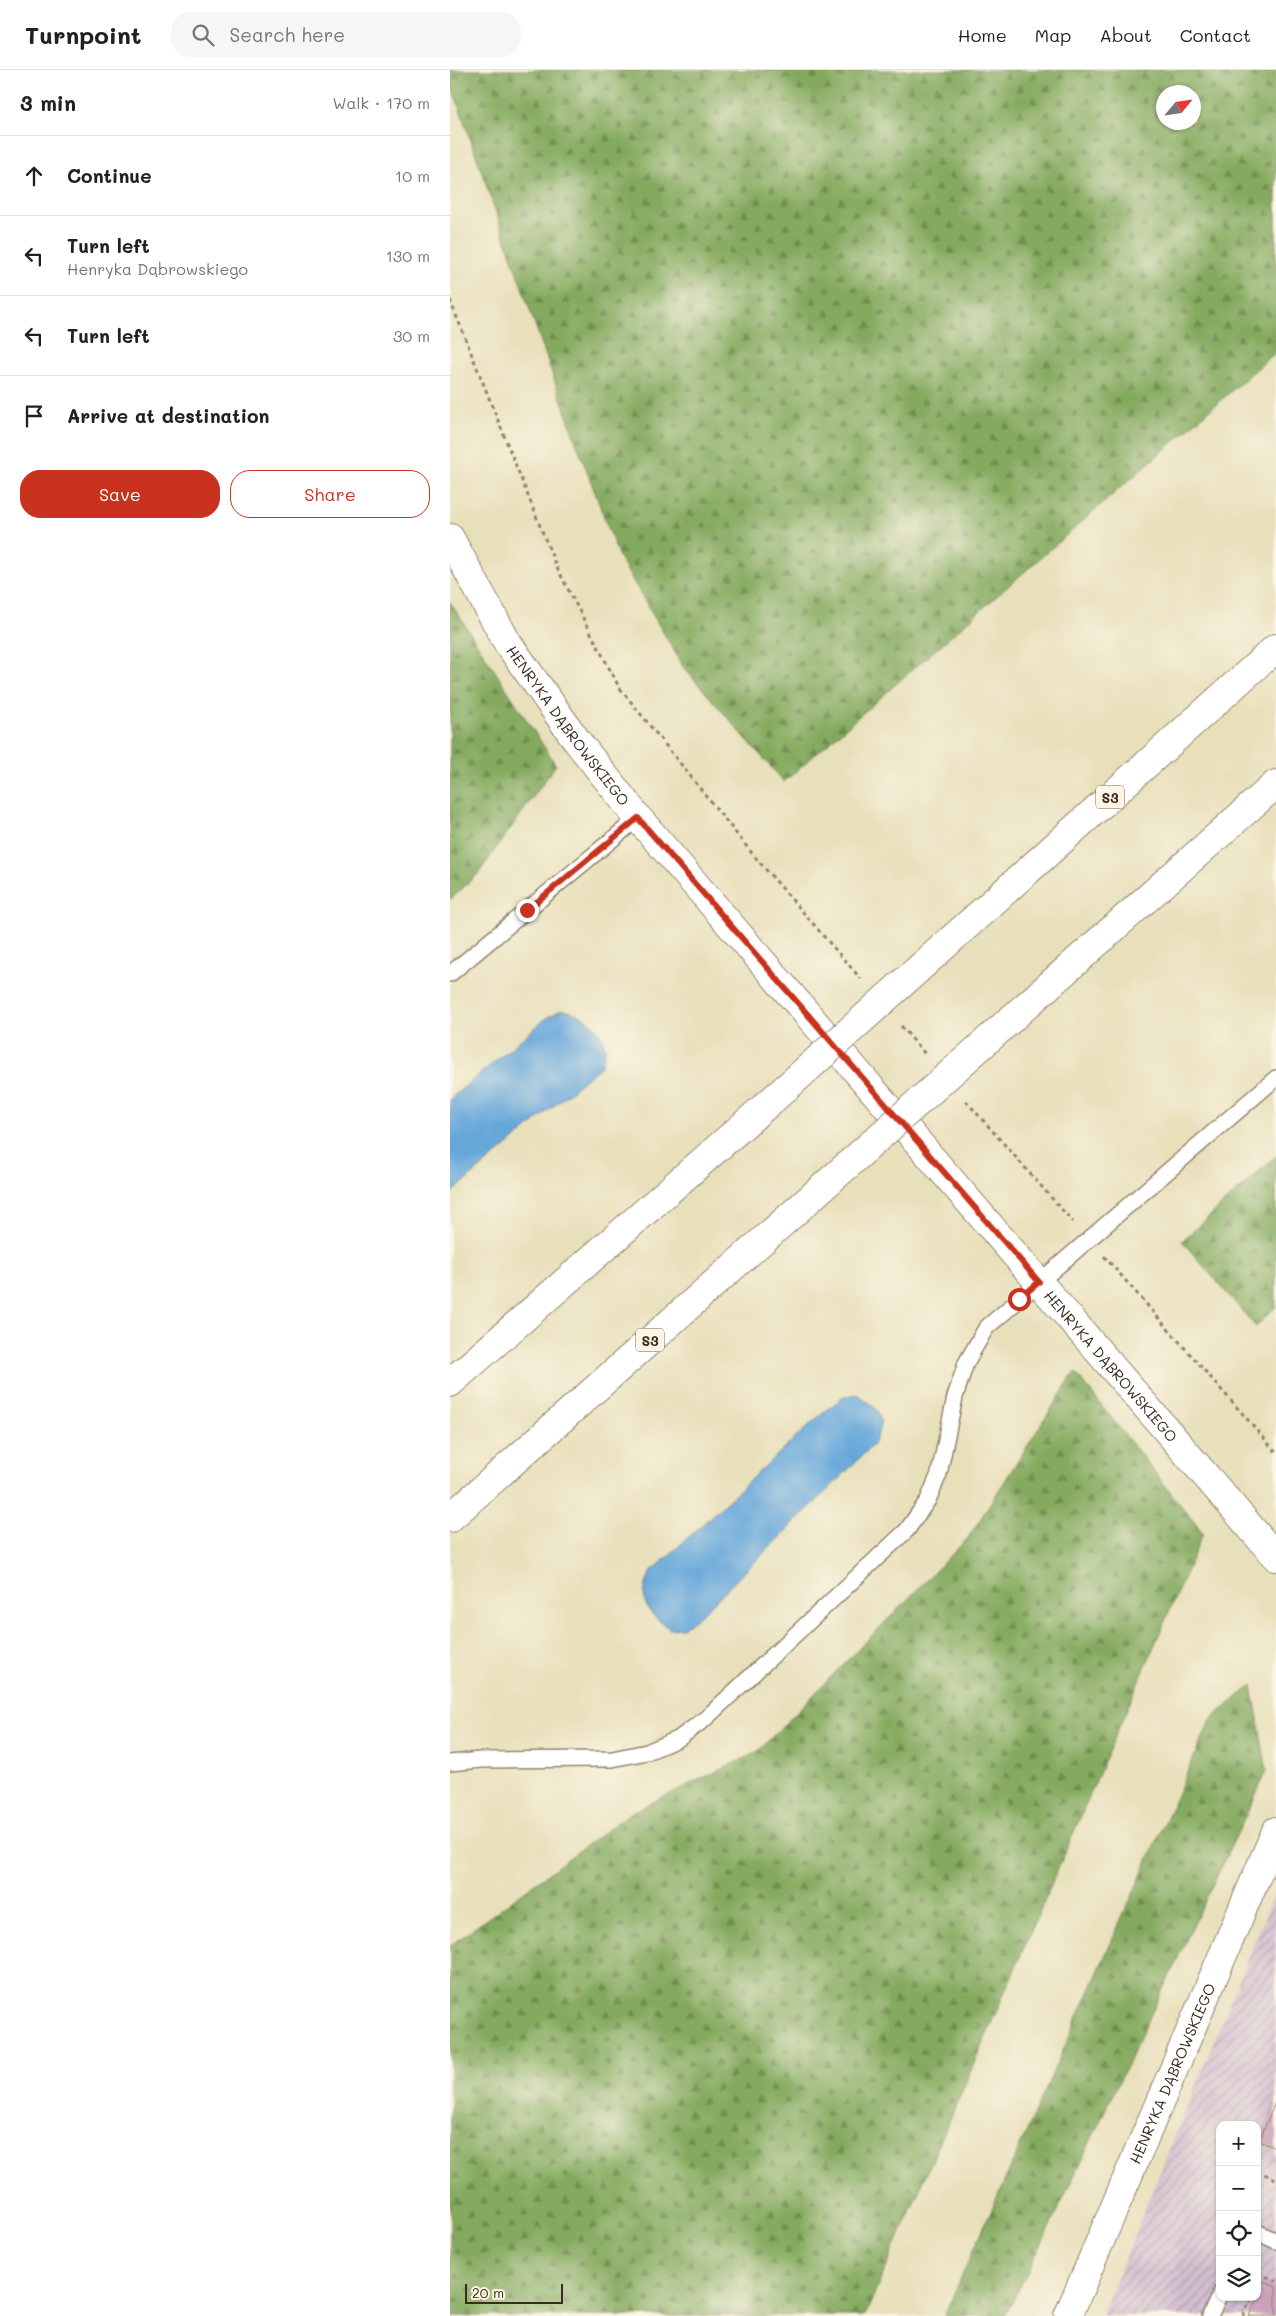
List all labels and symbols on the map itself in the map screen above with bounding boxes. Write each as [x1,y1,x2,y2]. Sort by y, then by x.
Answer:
north arrow [1156,85,1201,130]
street label: HENRYKA DĄBROWSKIEGO [502,641,634,810]
road number: S3 [1096,786,1124,809]
route end [516,899,539,922]
street label: HENRYKA DĄBROWSKIEGO [1040,1286,1182,1446]
route start [1008,1288,1031,1311]
road number: S3 [636,1328,664,1352]
street label: HENRYKA DĄBROWSKIEGO [1125,1980,1220,2167]
scale bar [465,2281,562,2304]

